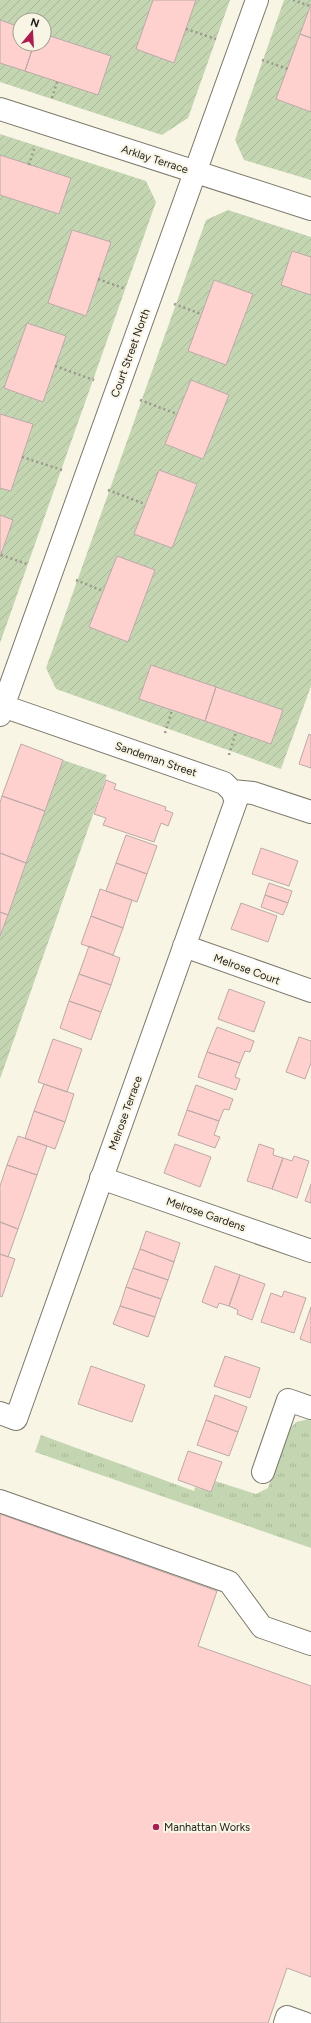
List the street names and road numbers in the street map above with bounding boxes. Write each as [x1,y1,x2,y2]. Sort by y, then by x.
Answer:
street label: Arklay Terrace [120,143,190,176]
street label: Court Street North [108,307,153,399]
street label: Sandeman Street [113,739,198,780]
street label: Melrose Court [212,951,282,988]
street label: Melrose Terrace [106,1074,145,1152]
street label: Melrose Gardens [164,1195,247,1234]

